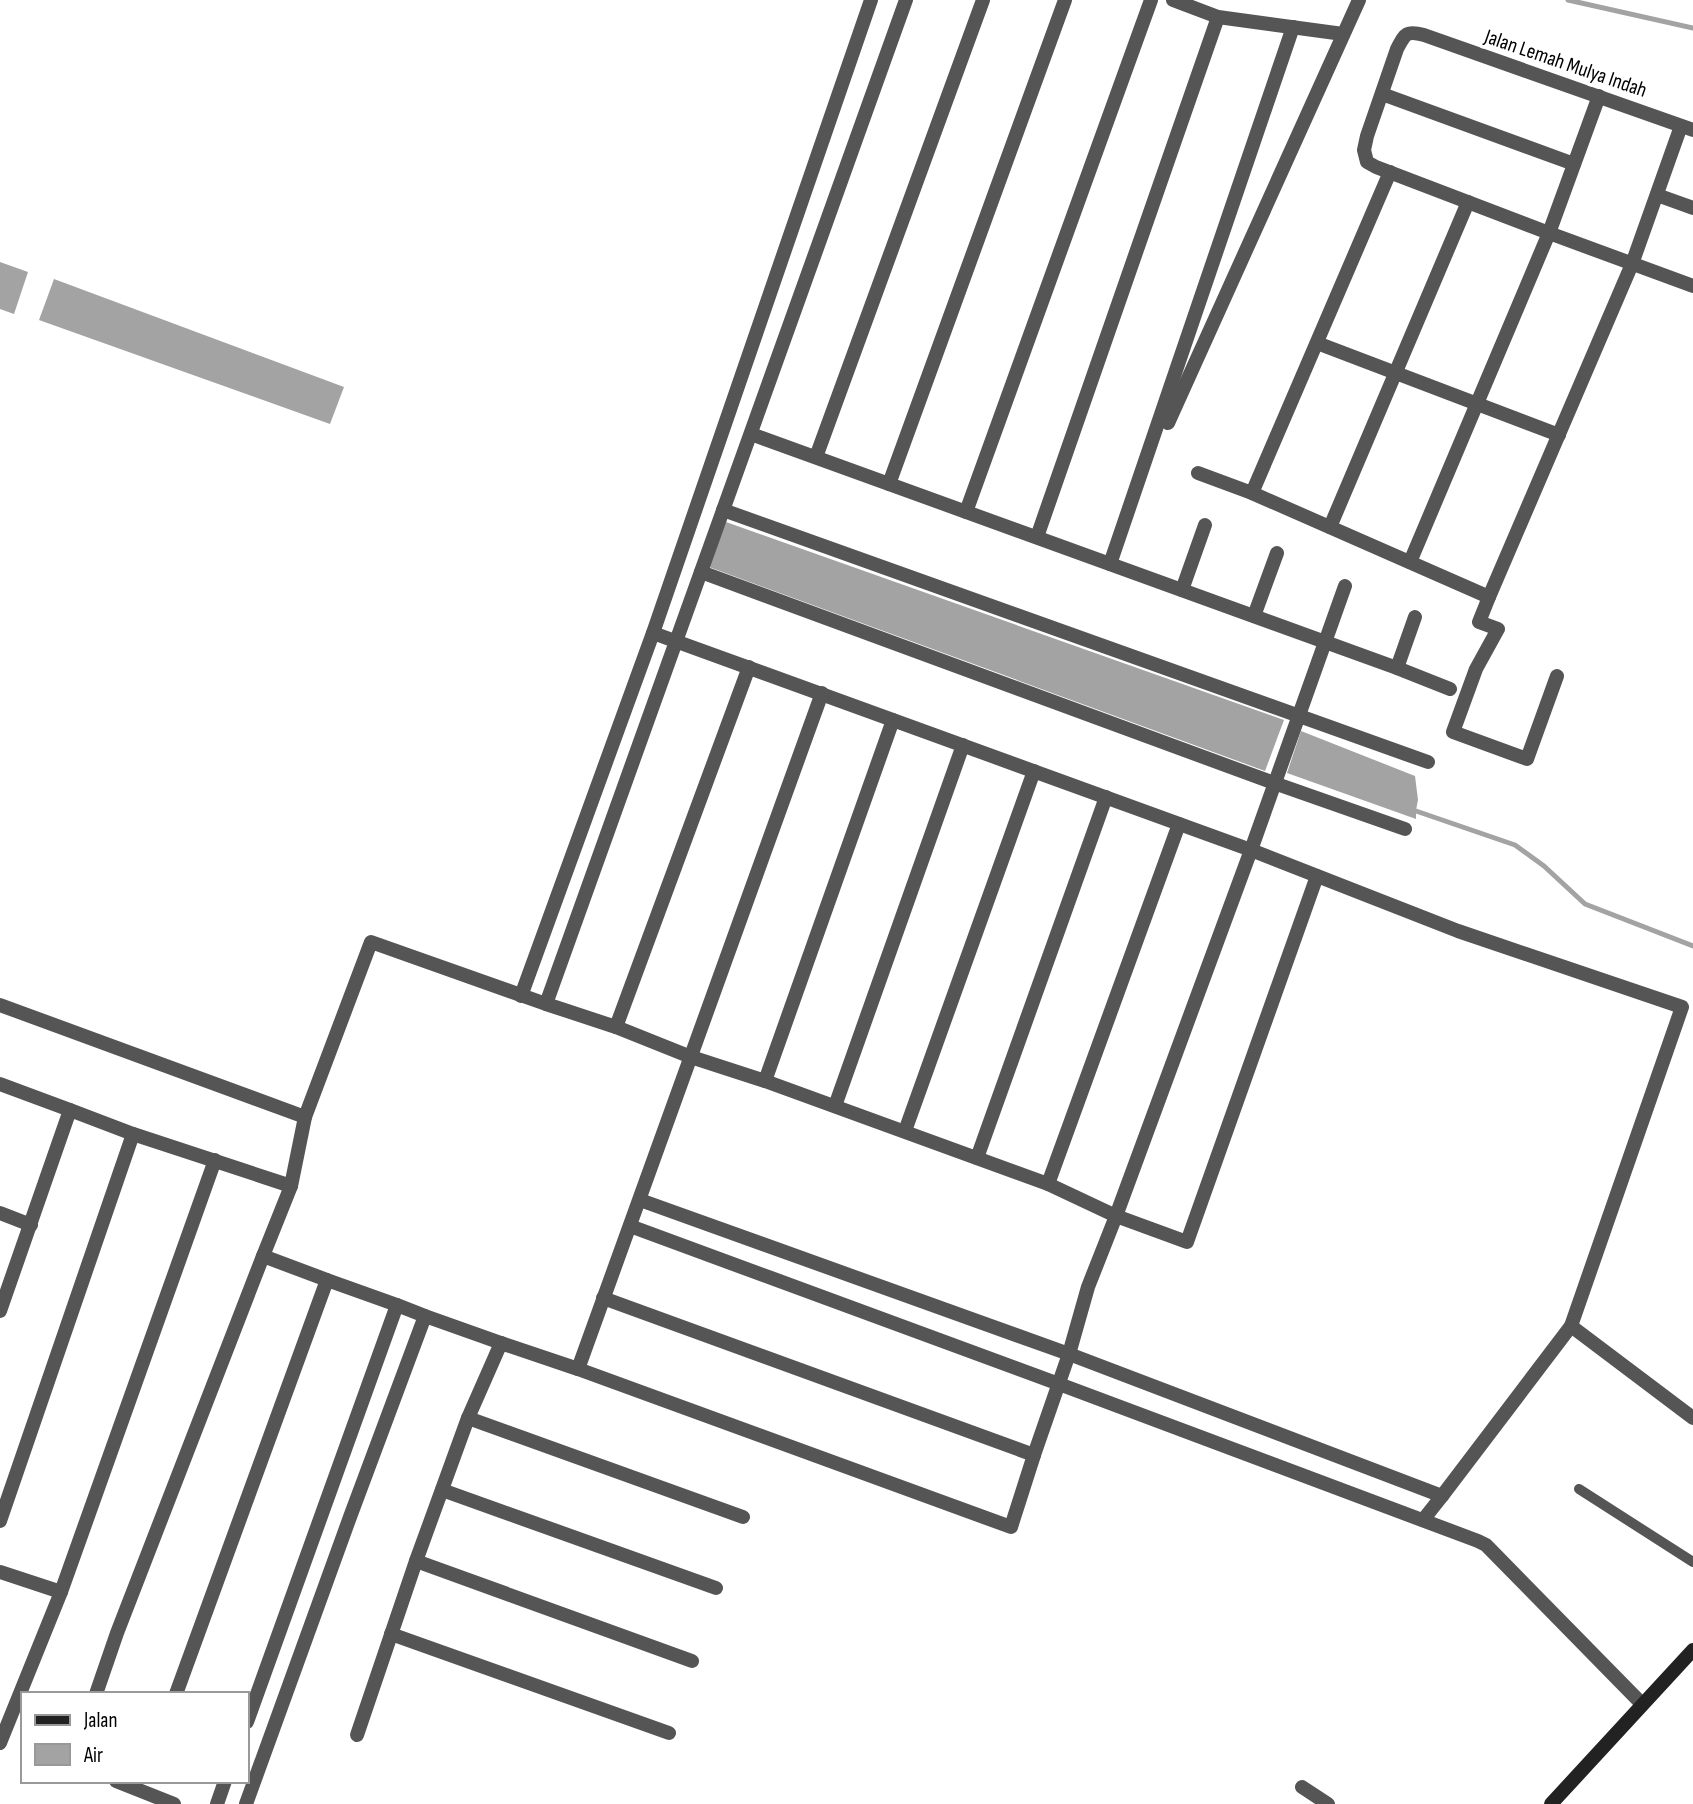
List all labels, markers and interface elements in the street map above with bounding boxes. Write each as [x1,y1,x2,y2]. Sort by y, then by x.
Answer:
street label: Jalan Lemah Mulya Indah [1480,24,1650,103]
legend [21,1692,248,1783]
text: Jalan [83,1708,117,1733]
text: Air [83,1743,103,1768]

